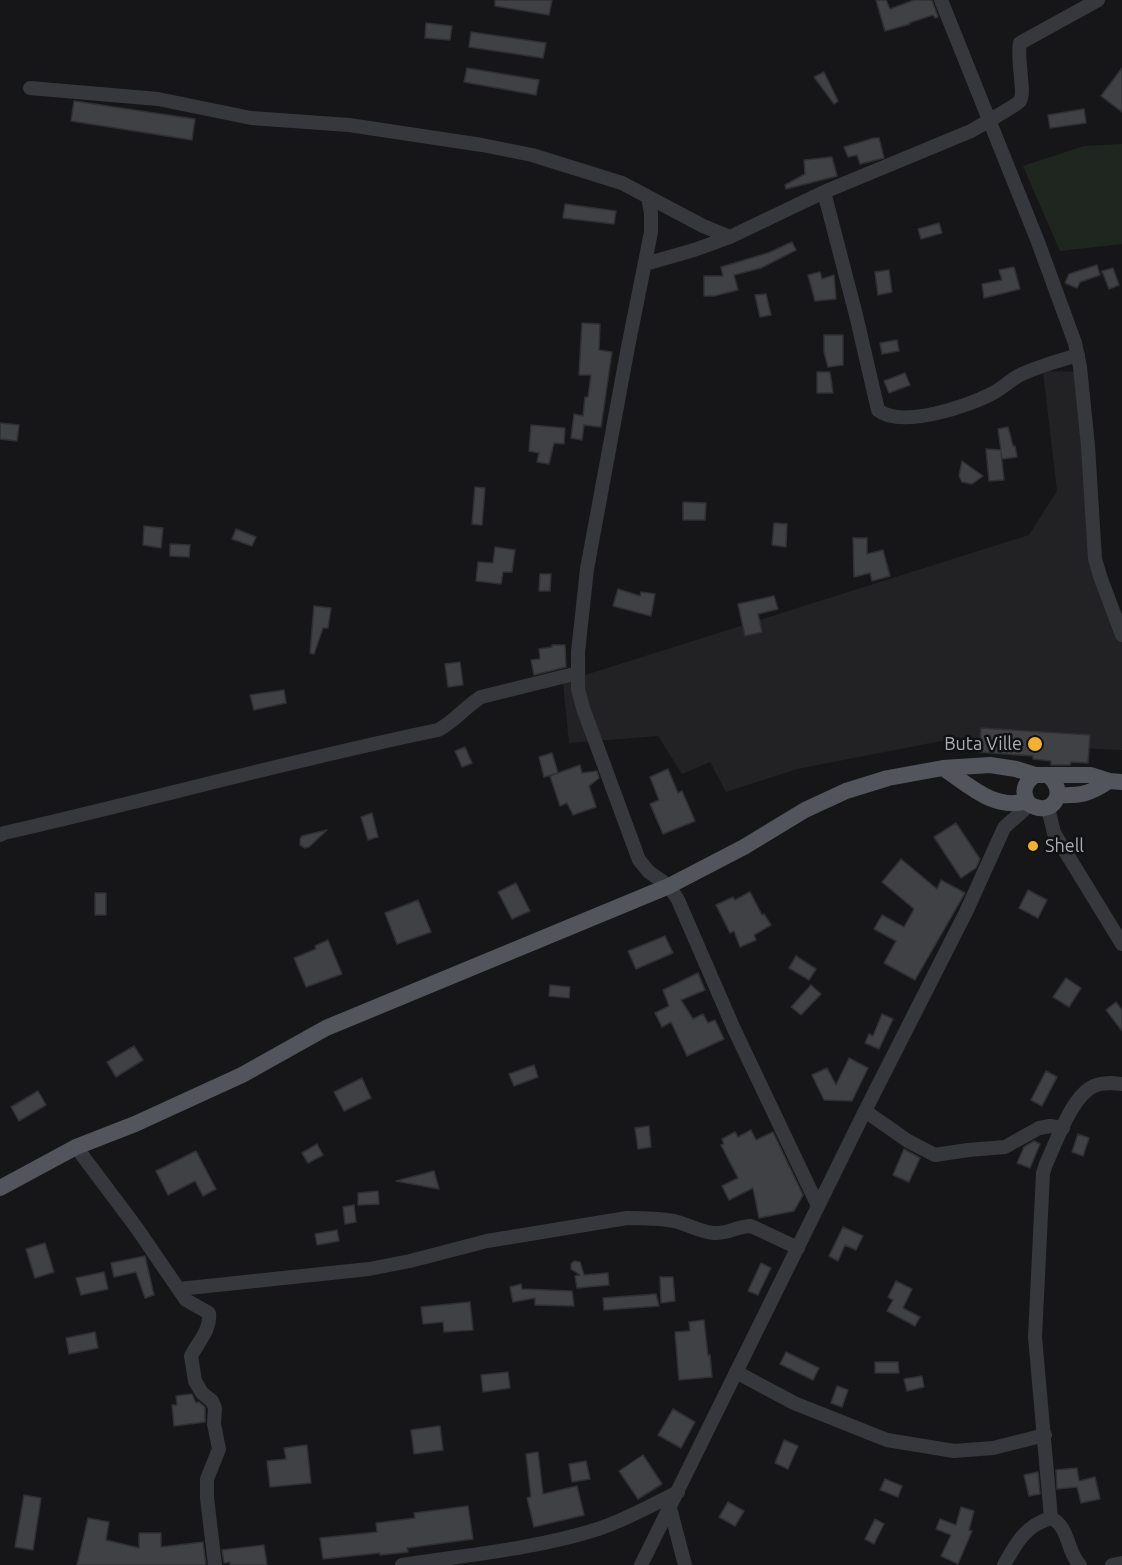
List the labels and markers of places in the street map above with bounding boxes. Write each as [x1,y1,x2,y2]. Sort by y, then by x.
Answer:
place label: Buta Ville [944,733,1022,755]
marker: Buta Ville [1026,735,1044,753]
place label: Shell [1045,835,1084,857]
marker: Shell [1026,839,1040,853]

